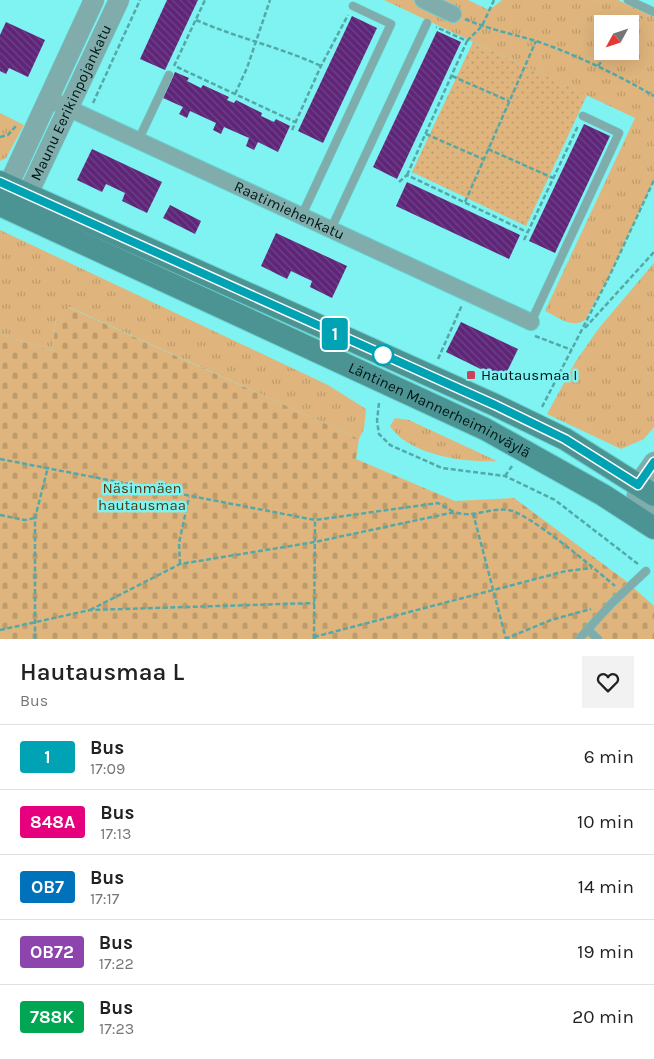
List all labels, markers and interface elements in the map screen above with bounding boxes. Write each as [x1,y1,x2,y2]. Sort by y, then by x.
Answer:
north arrow [594,15,639,60]
map controls [594,15,639,60]
street label: Maunu Eerikinpojankatu [27,22,115,183]
street label: Raatimiehenkatu [231,177,347,244]
line badge: 1 [319,318,351,350]
text: 1 [332,323,338,345]
unlabelled marker [372,344,394,366]
street label: Läntinen Mannerheiminväylä [346,358,534,462]
place label: Hautausmaa I [481,366,578,384]
marker: Hautausmaa I [465,369,477,381]
park label: Näsinmäen hautausmaa [98,479,186,514]
button: heart [582,656,634,708]
text: Hautausmaa L [20,658,184,686]
text: Bus [20,691,48,710]
text: Bus [90,737,124,759]
text: 1 [44,746,51,768]
text: 6 min [584,746,634,768]
text: 17:09 [90,759,125,778]
text: Bus [100,802,135,824]
text: 848A [30,811,75,833]
text: 10 min [577,811,634,833]
text: 17:13 [100,824,131,843]
text: Bus [90,867,124,889]
text: OB7 [31,876,64,898]
text: 14 min [578,876,634,898]
text: 17:17 [90,889,119,908]
text: Bus [99,932,133,954]
text: OB72 [30,941,74,963]
text: 19 min [577,941,634,963]
text: 17:22 [99,954,134,973]
text: Bus [99,997,133,1019]
text: 788K [30,1006,74,1028]
text: 20 min [572,1006,634,1028]
text: 17:23 [99,1019,134,1038]

